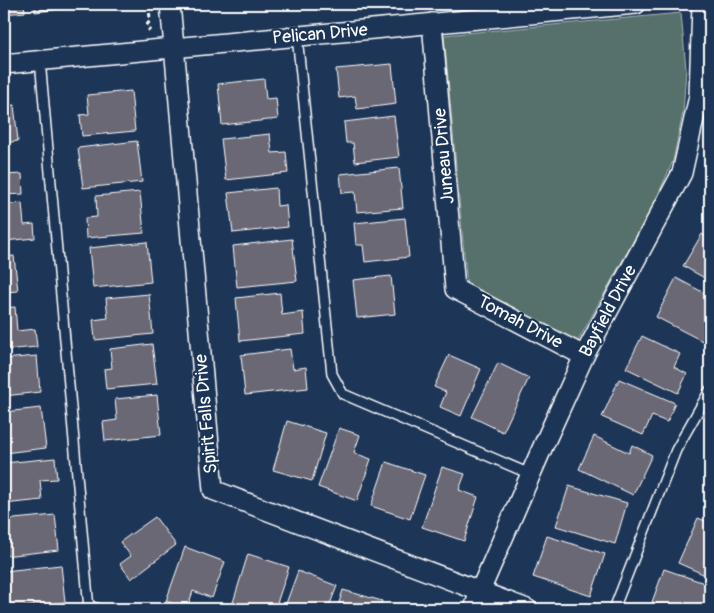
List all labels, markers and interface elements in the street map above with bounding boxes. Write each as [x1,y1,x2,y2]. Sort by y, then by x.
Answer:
street label: Pelican Drive [271,18,369,50]
street label: Juneau Drive [428,107,460,205]
street label: Bayfield Drive [574,261,642,361]
street label: Tomah Drive [473,290,567,354]
street label: Spirit Falls Drive [189,353,223,475]

